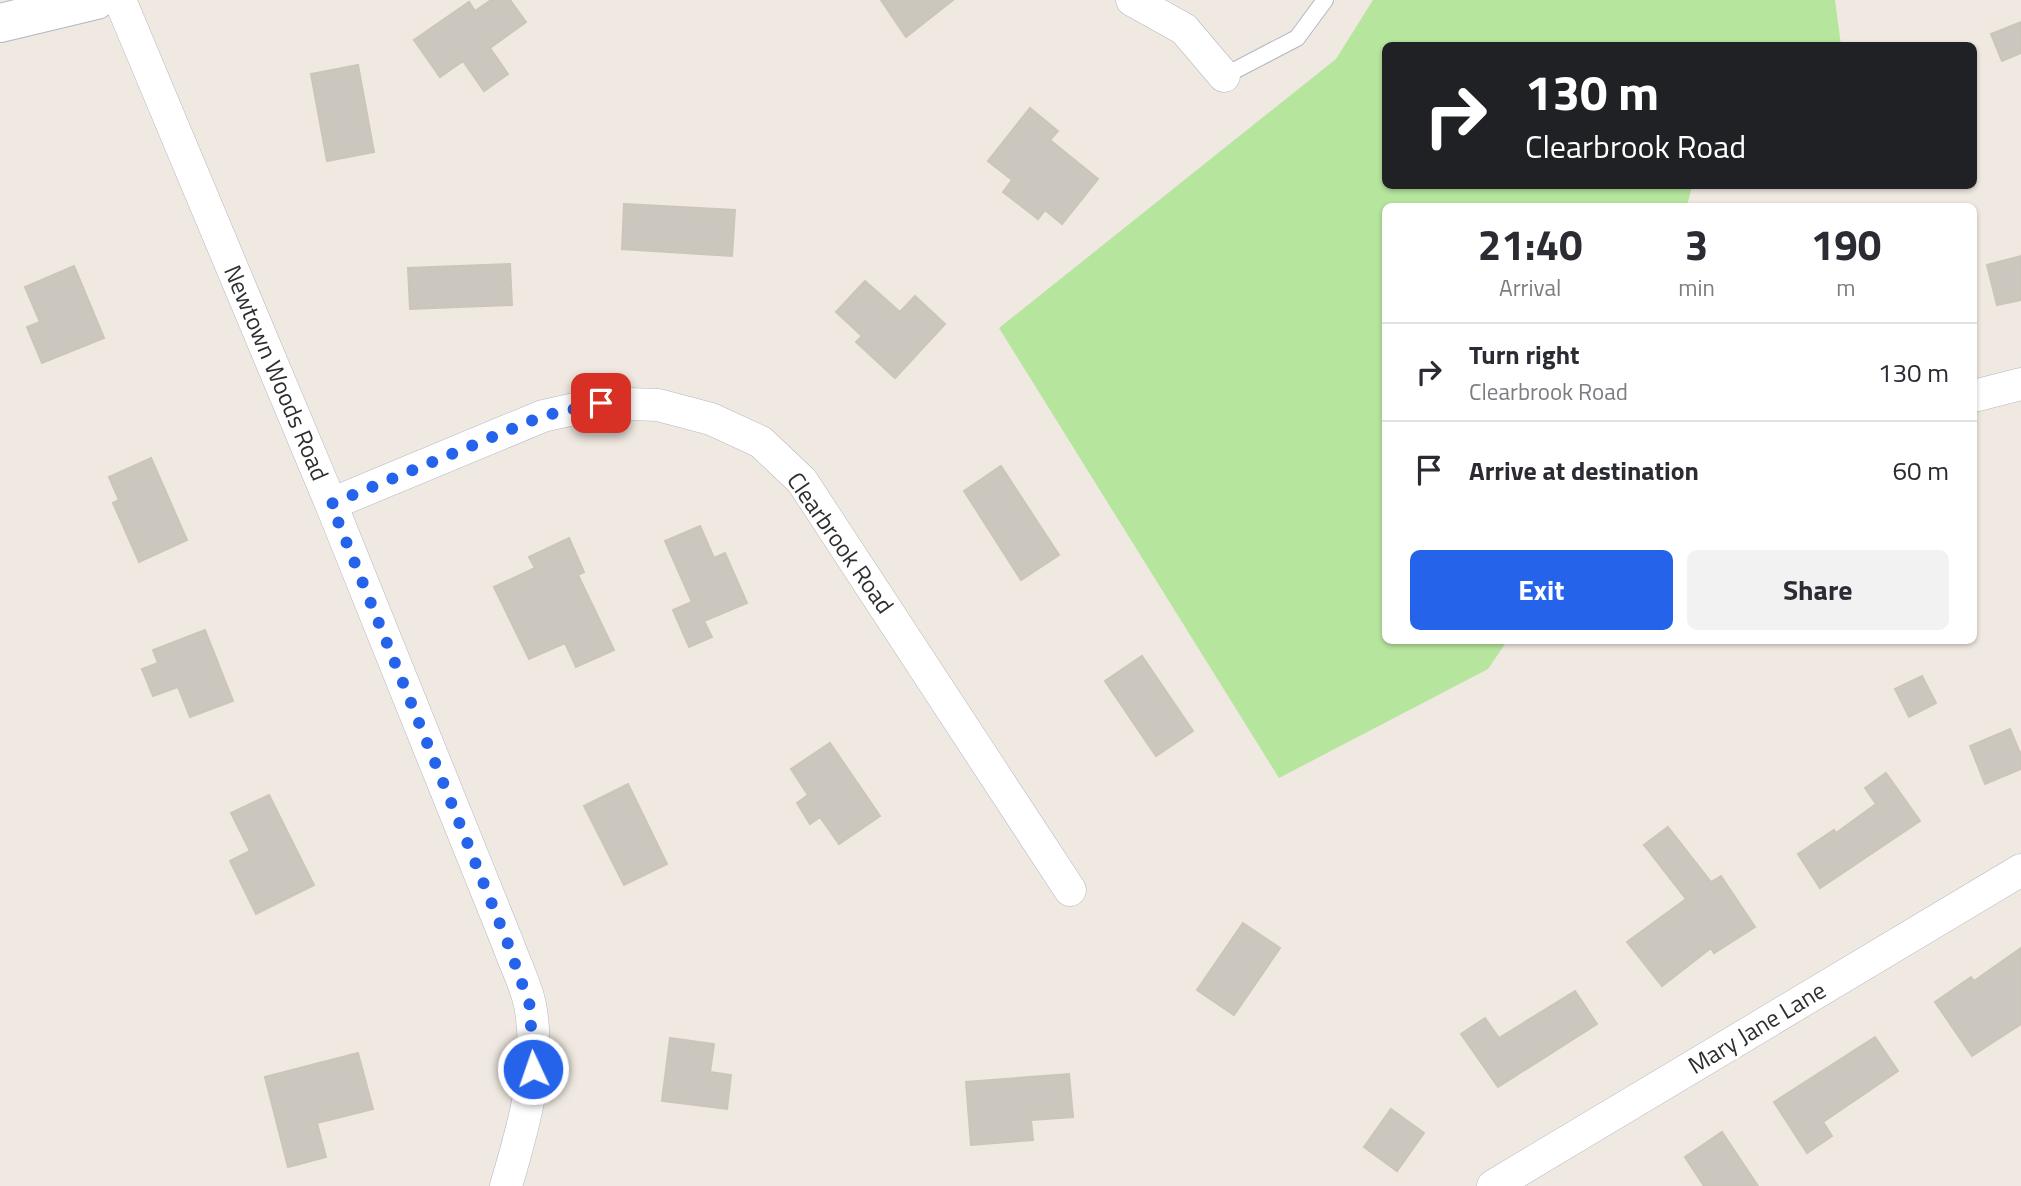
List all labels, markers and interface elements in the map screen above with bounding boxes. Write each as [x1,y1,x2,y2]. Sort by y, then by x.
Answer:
text: 130 m [1525,54,1659,129]
icon: right [1410,70,1501,161]
text: Clearbrook Road [1525,122,1746,170]
text: 21:40 [1478,212,1583,276]
text: 3 [1685,212,1708,276]
text: 190 [1811,212,1881,276]
street label: Newtown Woods Road [215,259,339,486]
text: Arrival [1499,270,1561,305]
text: min [1678,270,1715,305]
text: m [1836,270,1856,305]
text: Turn right [1469,335,1580,374]
icon: right [1410,353,1448,391]
text: 130 m [1878,353,1949,392]
pin [571,373,631,433]
text: Clearbrook Road [1469,374,1628,409]
icon: arrive [582,384,620,422]
icon: arrive [1410,451,1448,489]
text: Arrive at destination [1469,451,1699,490]
text: 60 m [1892,451,1949,490]
street label: Clearbrook Road [779,464,903,621]
button: Exit [1410,550,1673,630]
button: Share [1687,550,1949,630]
street label: Mary Jane Lane [1681,972,1832,1083]
position arrow [496,1032,570,1106]

